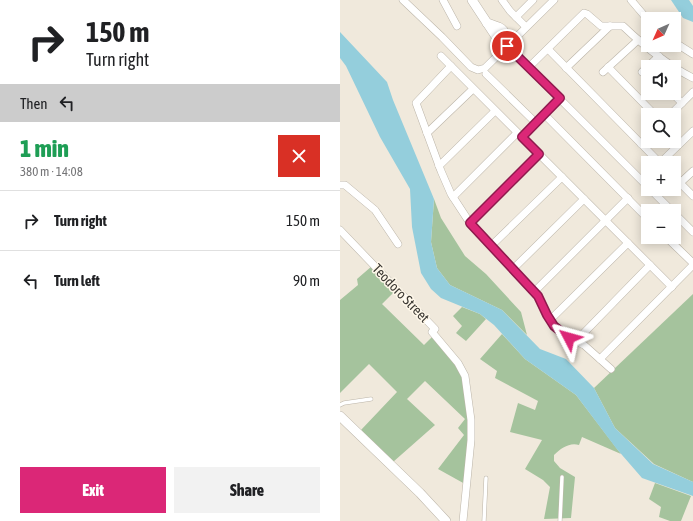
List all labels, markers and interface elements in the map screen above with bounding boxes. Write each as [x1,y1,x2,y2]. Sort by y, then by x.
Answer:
north arrow [641,12,681,52]
map controls [641,12,681,244]
icon: right [20,16,72,68]
text: 150 m [86,16,149,48]
pin [490,29,524,63]
icon: arrive [496,35,518,57]
text: Turn right [86,49,149,70]
button: sound [641,60,681,100]
icon: left [56,92,78,114]
text: Then [20,95,48,112]
button: search [641,108,681,148]
text: 1 min [20,135,69,162]
button: close [278,135,320,177]
button: + [641,156,681,196]
text: 380 m · 14:08 [20,164,83,179]
button: − [641,204,681,244]
icon: right [20,210,42,232]
text: Turn right [54,212,107,229]
text: 150 m [286,212,320,229]
street label: Teodoro Street [369,261,433,325]
icon: left [20,270,42,292]
text: Turn left [54,272,100,289]
text: 90 m [293,272,320,289]
position arrow [548,317,590,359]
button: Exit [20,467,166,513]
button: Share [174,467,320,513]

